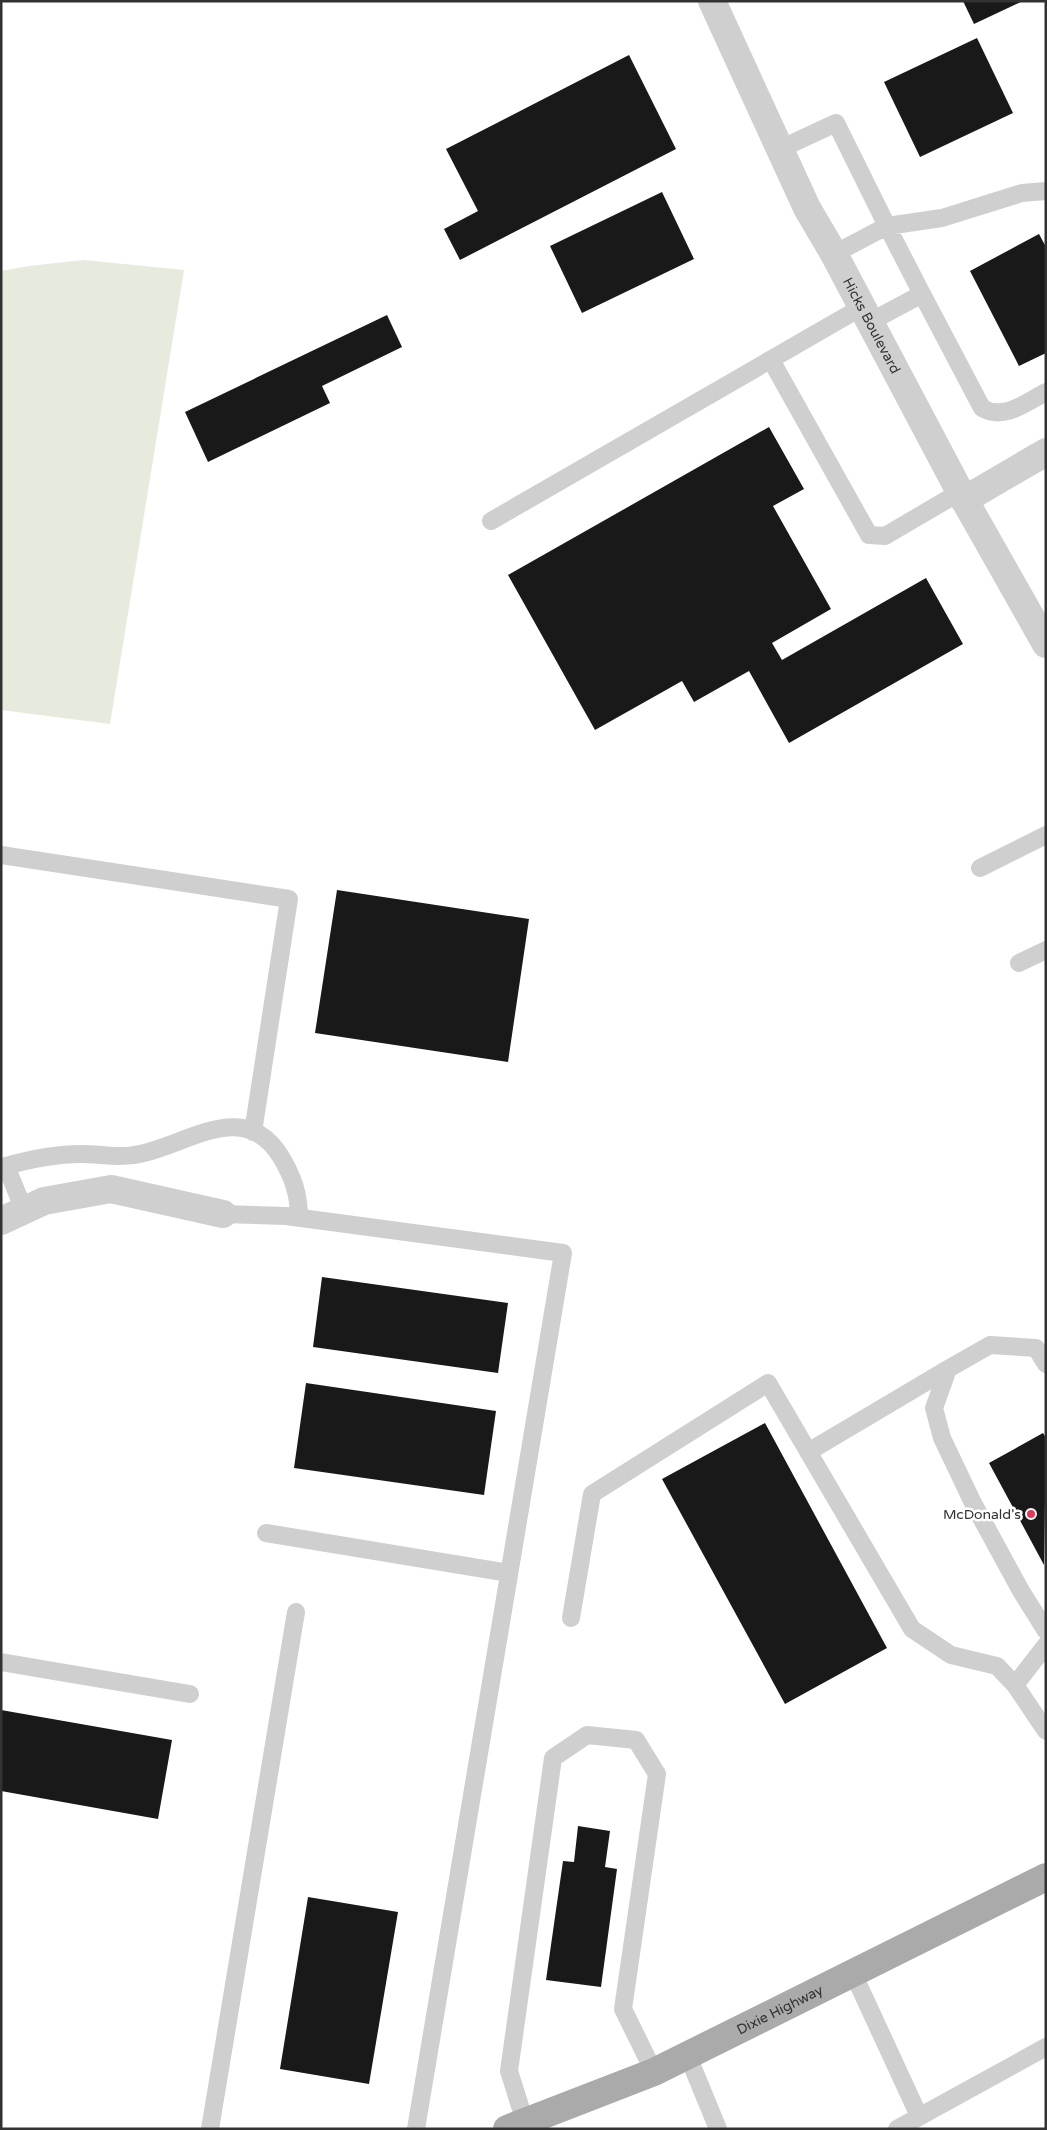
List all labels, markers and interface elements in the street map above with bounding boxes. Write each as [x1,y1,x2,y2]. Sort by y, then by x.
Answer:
street label: Hicks Boulevard [839,275,904,377]
place label: McDonald's [943,1506,1021,1523]
marker: McDonald's [1025,1508,1037,1520]
street label: Dixie Highway [734,1981,826,2038]

